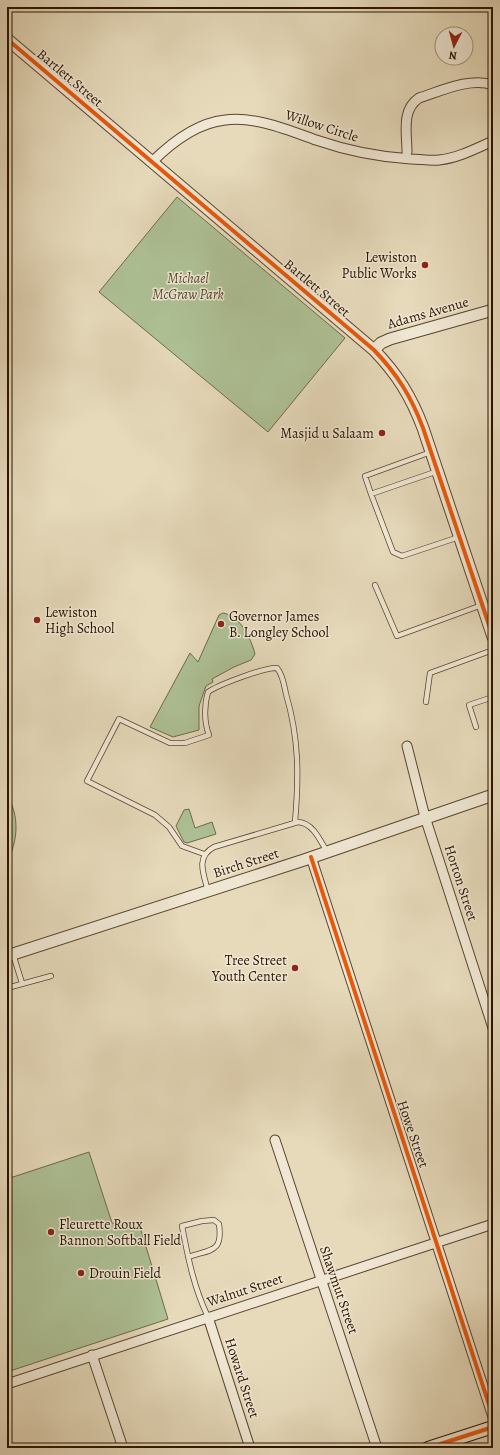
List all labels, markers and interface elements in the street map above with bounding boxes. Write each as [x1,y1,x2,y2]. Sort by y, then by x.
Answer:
north arrow [434,26,474,66]
street label: Bartlett Street [33,45,107,112]
text: N [448,48,458,63]
street label: Willow Circle [282,105,361,147]
place label: Lewiston Public Works [342,248,417,283]
street label: Bartlett Street [280,255,354,322]
marker: Lewiston Public Works [420,260,430,270]
park label: Michael McGraw Park [152,269,224,304]
street label: Adams Avenue [384,292,471,334]
place label: Masjid u Salaam [280,424,374,443]
marker: Masjid u Salaam [377,428,387,438]
place label: Lewiston High School [45,603,115,638]
place label: Governor James B. Longley School [229,607,330,642]
marker: Lewiston High School [32,615,42,625]
marker: Governor James B. Longley School [216,619,226,629]
street label: Horton Street [440,842,482,924]
street label: Birch Street [211,843,282,883]
place label: Tree Street Youth Center [211,951,288,986]
marker: Tree Street Youth Center [290,963,300,973]
street label: Howe Street [393,1098,434,1171]
place label: Fleurette Roux Bannon Softball Field [59,1215,182,1250]
marker: Fleurette Roux Bannon Softball Field [46,1227,56,1237]
street label: Shawmut Street [315,1243,363,1337]
place label: Drouin Field [89,1264,162,1283]
marker: Drouin Field [76,1268,86,1278]
street label: Walnut Street [204,1269,286,1312]
street label: Howard Street [220,1336,264,1421]

